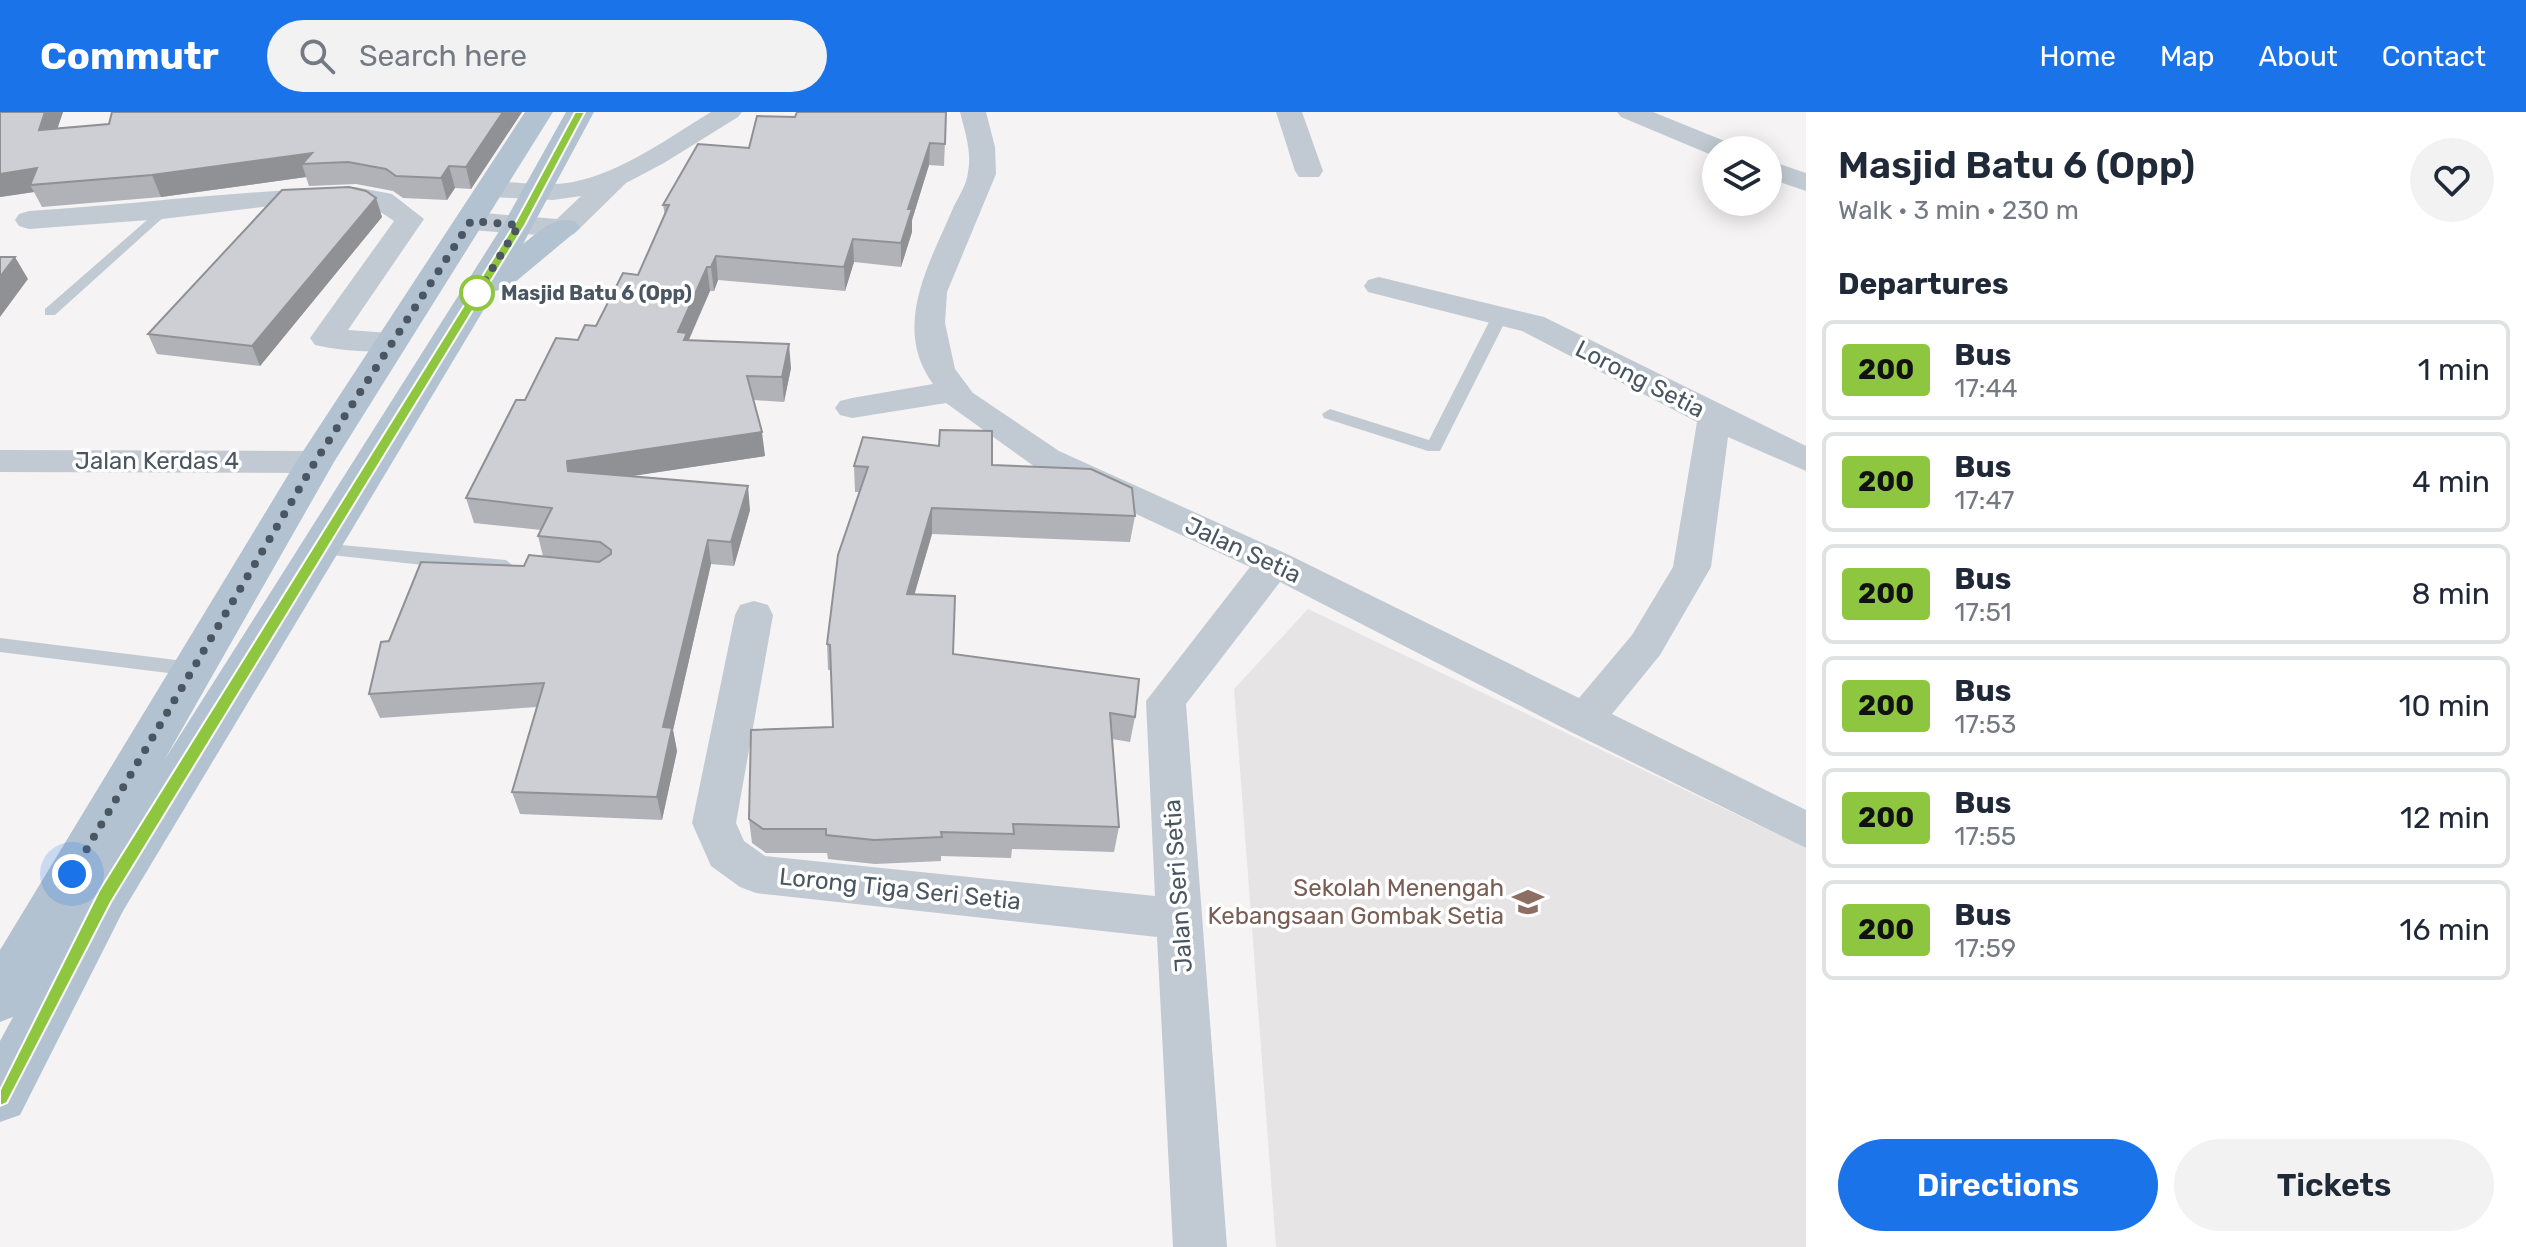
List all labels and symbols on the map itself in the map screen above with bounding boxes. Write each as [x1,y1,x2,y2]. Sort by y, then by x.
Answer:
marker: Masjid Batu 6 (Opp) [460,276,494,310]
place label: Masjid Batu 6 (Opp) [501,281,692,305]
street label: Lorong Setia [1571,334,1709,424]
street label: Jalan Kerdas 4 [75,447,239,475]
street label: Jalan Setia [1181,511,1305,589]
street label: Jalan Seri Setia [1158,798,1198,974]
your location [52,854,92,894]
street label: Lorong Tiga Seri Setia [778,862,1022,916]
place label: Sekolah Menengah Kebangsaan Gombak Setia [1208,874,1504,930]
school or university icon: Sekolah Menengah Kebangsaan Gombak Setia [1511,885,1545,919]

